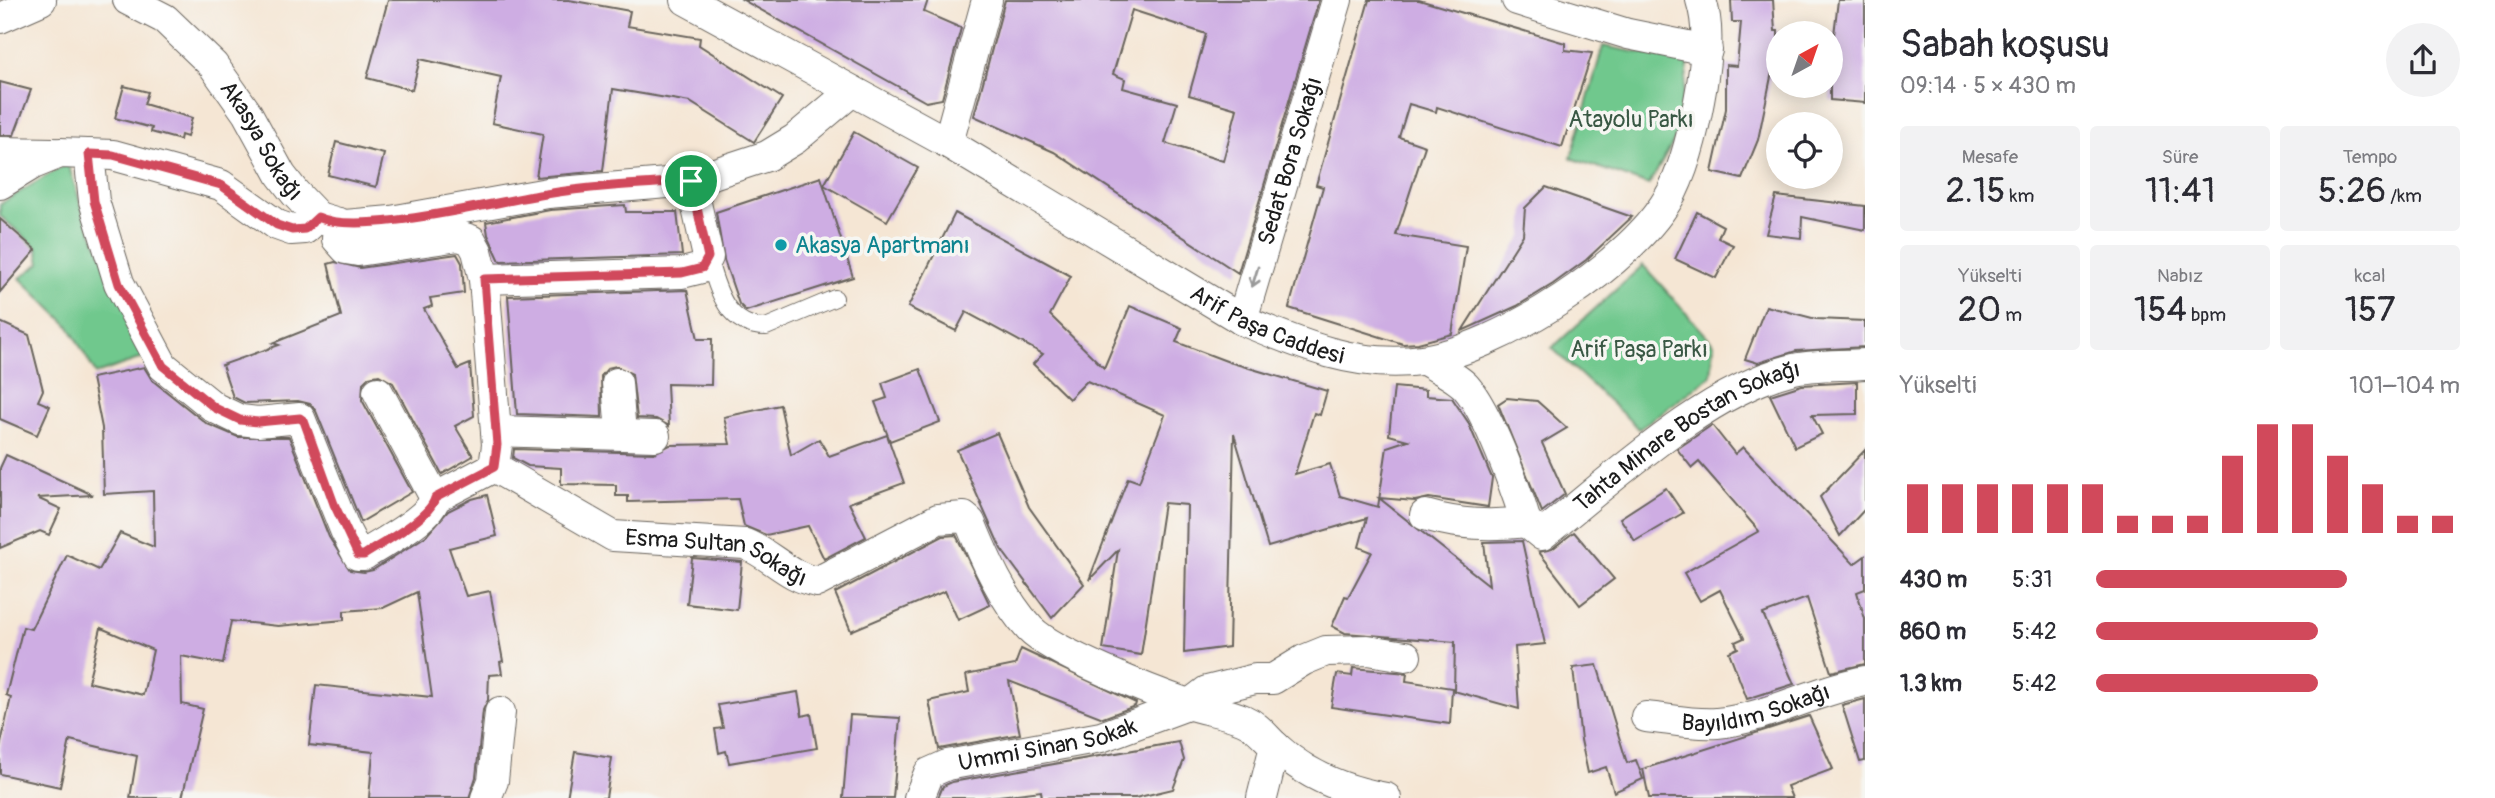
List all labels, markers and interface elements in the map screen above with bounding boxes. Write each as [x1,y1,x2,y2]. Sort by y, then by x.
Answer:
north arrow [1766,21,1843,98]
map controls [1766,21,1843,189]
text: Sabah koşusu [1900,21,2110,69]
button: share [2386,23,2460,97]
text: 09:14 · 5 × 430 m [1900,71,2076,100]
street label: Sedat Bora Sokağı [1251,74,1328,249]
street label: Akasya Sokağı [214,75,309,207]
park label: Atayolu Parkı [1568,105,1694,134]
button: locate [1766,112,1843,189]
text: Mesafe [1962,145,2018,169]
text: Süre [2162,145,2198,169]
text: Tempo [2343,145,2397,169]
pin [661,151,721,211]
icon: arrive [672,162,710,200]
text: 2.15 [1946,169,2005,213]
text: 11:41 [2145,169,2215,213]
text: 5:26 [2318,169,2386,213]
text: km [2005,184,2034,208]
text: /km [2386,184,2422,208]
place label: Akasya Apartmanı [795,231,970,260]
marker: Akasya Apartmanı [773,237,789,253]
text: Yükselti [1958,264,2022,288]
text: Nabız [2157,264,2203,288]
text: kcal [2355,264,2385,288]
one-way arrow [1247,266,1260,288]
street label: Arif Paşa Caddesi [1185,278,1347,371]
text: 20 [1958,288,2001,332]
text: 154 [2134,288,2187,332]
text: 157 [2344,288,2396,332]
text: m [2001,303,2022,327]
text: bpm [2187,303,2226,327]
park label: Arif Paşa Parkı [1570,335,1708,364]
street label: Tahta Minare Bostan Sokağı [1568,354,1802,518]
text: Yükselti [1900,371,1977,400]
text: 101–104 m [2349,371,2460,400]
street label: Esma Sultan Sokağı [624,523,811,593]
text: 430 m [1900,565,1967,594]
text: 5:31 [2012,565,2052,594]
text: 860 m [1900,617,1966,646]
text: 5:42 [2012,617,2057,646]
text: 1.3 km [1900,669,1962,698]
text: 5:42 [2012,669,2057,698]
street label: Bayıldım Sokağı [1680,677,1834,739]
street label: Ummi Sinan Sokak [956,711,1141,778]

